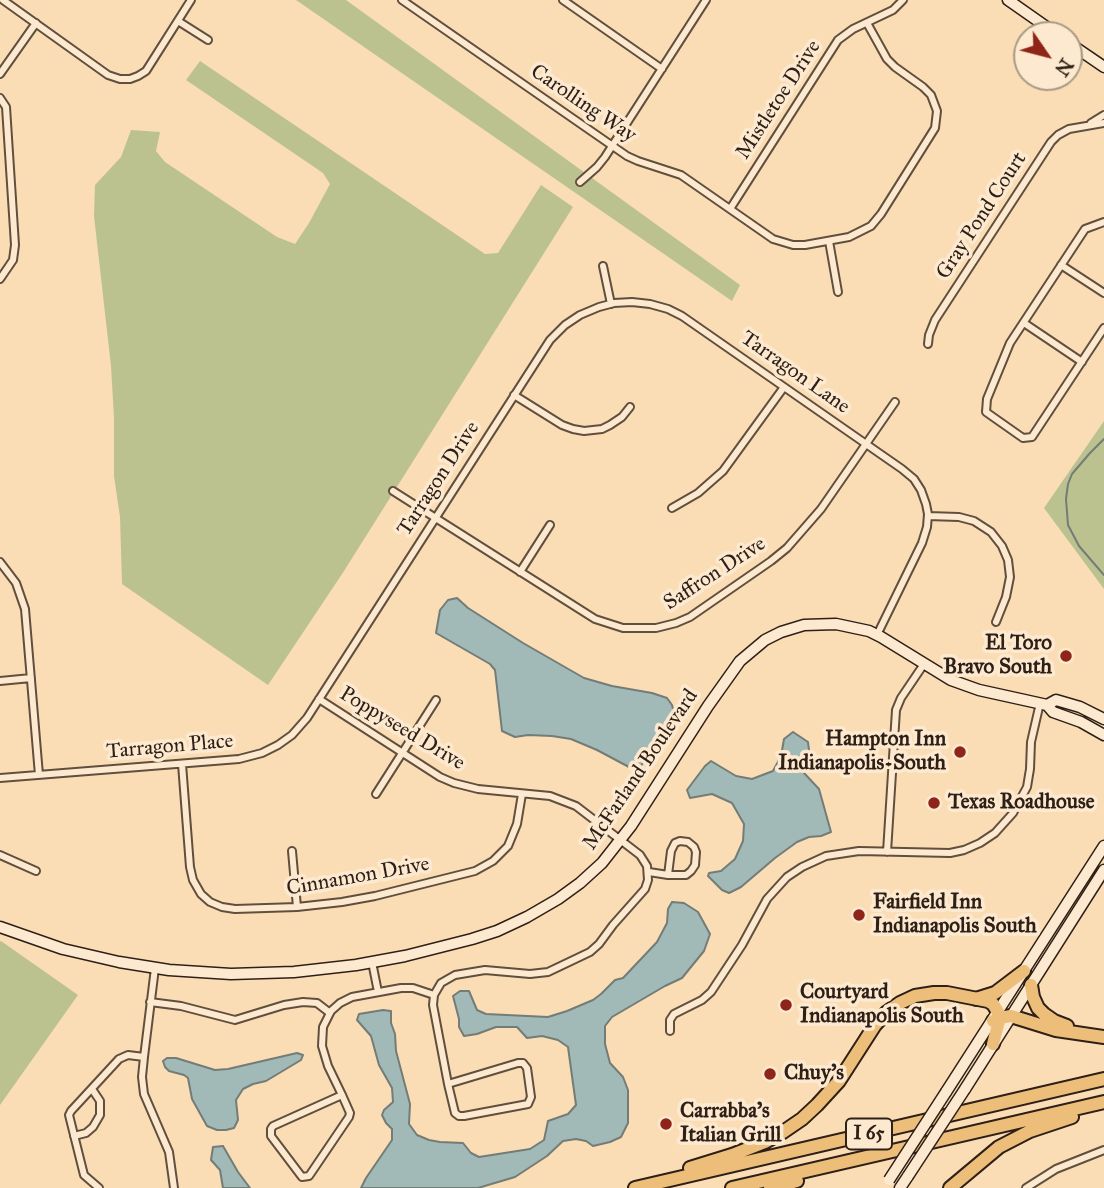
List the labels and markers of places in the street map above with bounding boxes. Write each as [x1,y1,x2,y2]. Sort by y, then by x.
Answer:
place label: El Toro Bravo South [943,631,1052,681]
marker: El Toro Bravo South [1058,648,1074,664]
place label: Hampton Inn Indianapolis-South [778,727,946,777]
marker: Hampton Inn Indianapolis-South [952,744,968,760]
place label: Texas Roadhouse [948,790,1094,816]
marker: Texas Roadhouse [926,795,942,811]
place label: Fairfield Inn Indianapolis South [873,890,1037,940]
marker: Fairfield Inn Indianapolis South [851,907,867,923]
place label: Courtyard Indianapolis South [800,980,964,1030]
marker: Courtyard Indianapolis South [778,997,794,1013]
place label: Chuy's [784,1061,844,1087]
marker: Chuy's [762,1066,778,1082]
place label: Carrabba's Italian Grill [680,1099,781,1149]
marker: Carrabba's Italian Grill [658,1116,674,1132]

